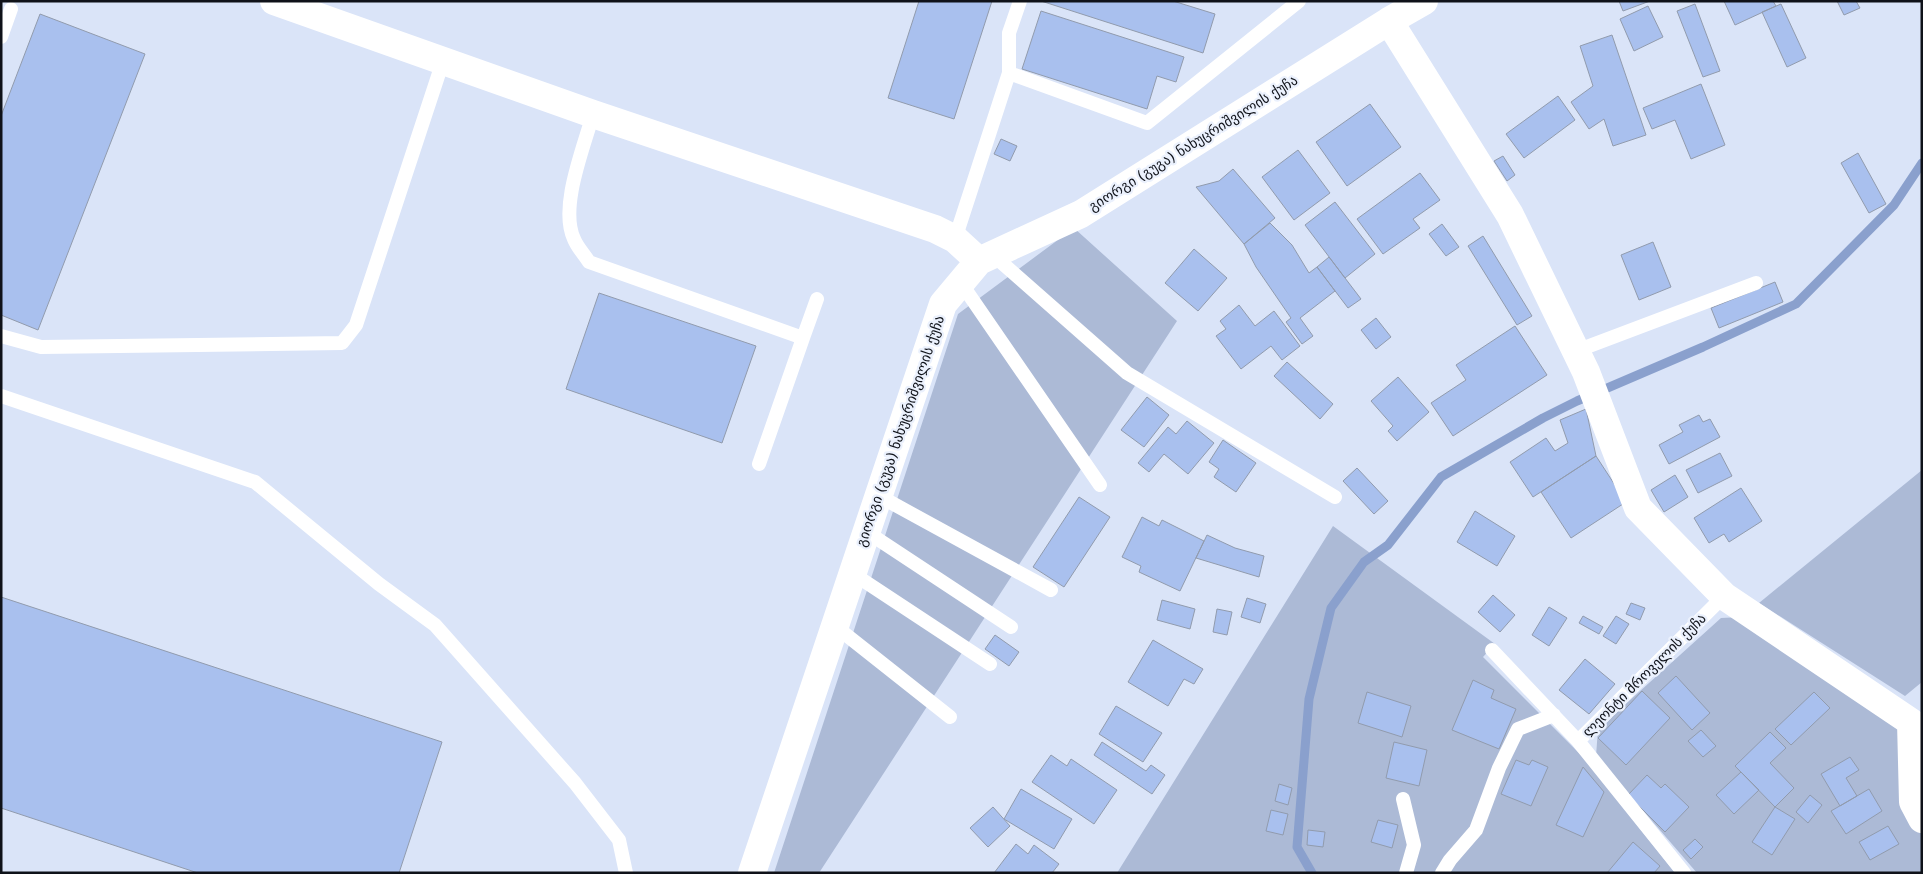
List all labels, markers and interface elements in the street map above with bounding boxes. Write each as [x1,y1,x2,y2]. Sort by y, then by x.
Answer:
street label: გიორგი (გუგა) ნახუცრიშვილის ქუჩა [1086,72,1300,214]
street label: გიორგი (გუგა) ნახუცრიშვილის ქუჩა [853,313,947,549]
street label: ლეონტი მროველის ქუჩა [1579,610,1709,740]

